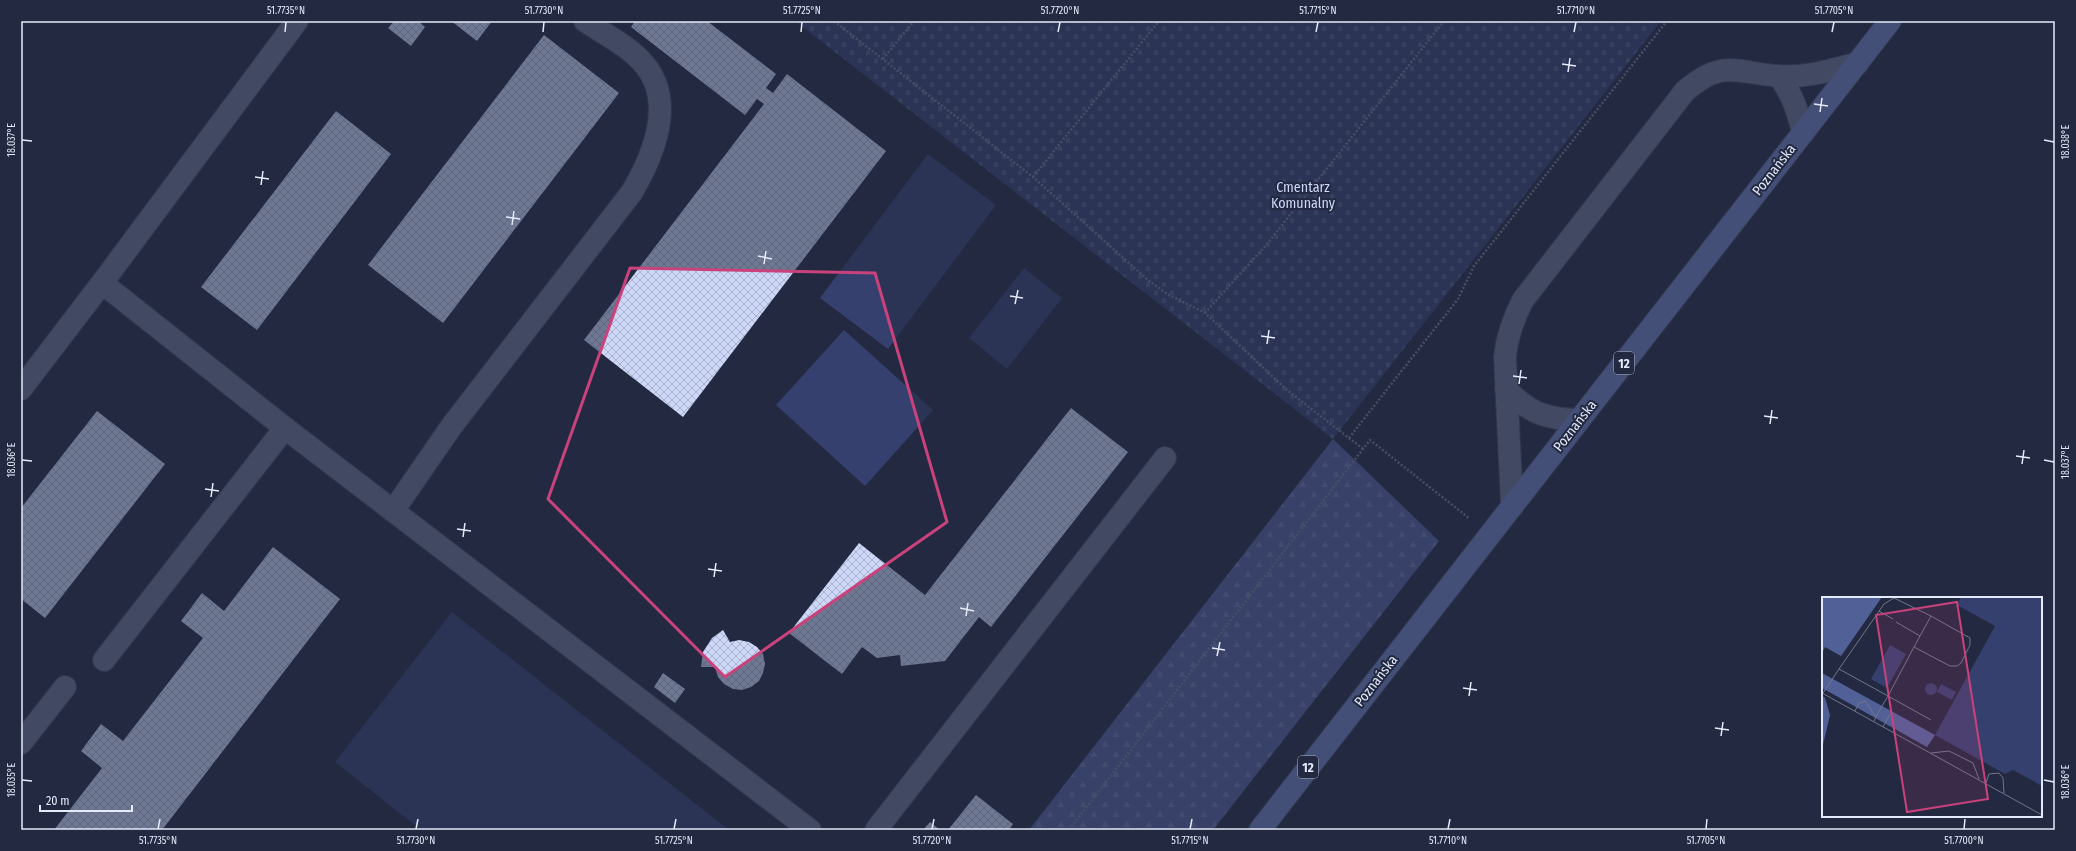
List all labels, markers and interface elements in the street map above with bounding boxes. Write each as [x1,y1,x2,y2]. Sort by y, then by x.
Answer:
text: 51.7735°N [267,5,305,17]
text: 51.7730°N [525,5,563,17]
text: 51.7725°N [783,5,821,17]
text: 51.7720°N [1041,5,1079,17]
text: 51.7715°N [1299,5,1337,17]
text: 51.7710°N [1557,5,1595,17]
text: 51.7705°N [1815,5,1853,17]
text: 18.037°E [6,123,18,157]
text: 18.038°E [2060,124,2072,159]
street label: Poznańska [1749,141,1799,199]
park label: Cmentarz Komunalny [1271,179,1336,212]
road number: 12 [1614,352,1634,374]
street label: Poznańska [1550,397,1600,455]
text: 18.036°E [6,442,18,477]
text: 18.037°E [2060,445,2072,479]
inset map [1822,597,2042,817]
street label: Poznańska [1351,652,1401,710]
road number: 12 [1298,756,1318,778]
text: 18.035°E [6,762,18,797]
text: 18.036°E [2060,764,2072,799]
scale bar [40,787,132,813]
text: 20 m [46,794,70,808]
text: 51.7735°N [139,835,177,847]
text: 51.7730°N [397,835,435,847]
text: 51.7725°N [655,835,693,847]
text: 51.7720°N [913,835,951,847]
text: 51.7715°N [1171,835,1209,847]
text: 51.7710°N [1429,835,1467,847]
text: 51.7705°N [1687,835,1725,847]
text: 51.7700°N [1944,835,1984,847]

